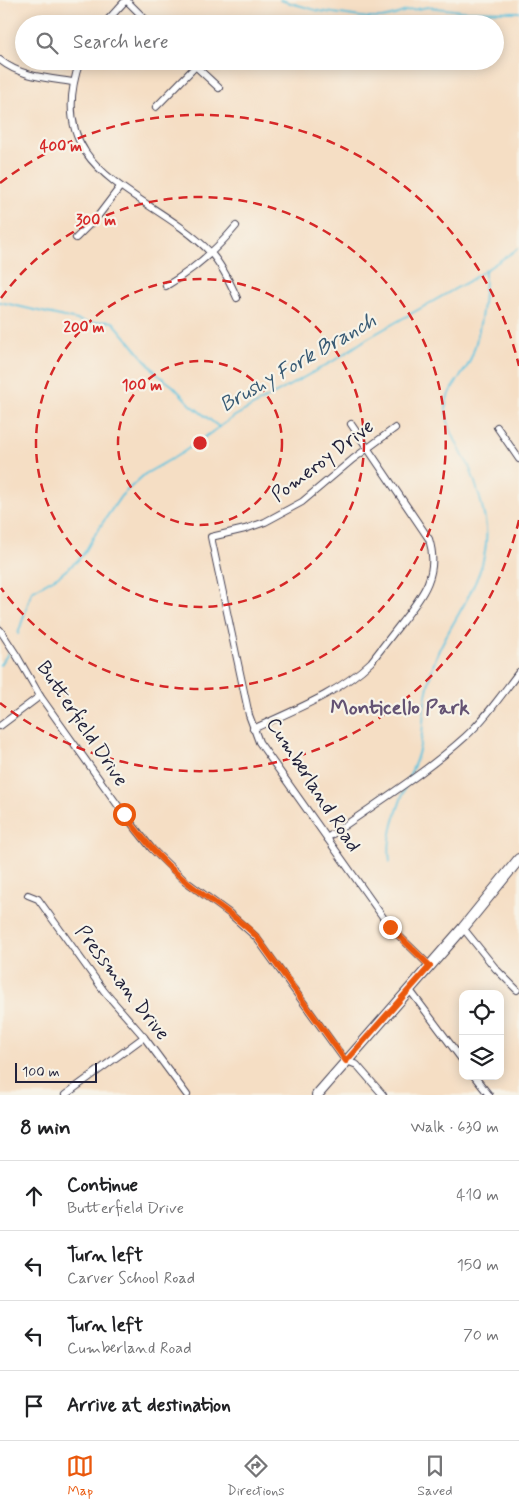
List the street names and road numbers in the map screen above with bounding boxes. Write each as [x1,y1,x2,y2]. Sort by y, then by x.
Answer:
street label: Pomeroy Drive [266,413,380,509]
street label: Butterfield Drive [30,656,134,792]
street label: Cumberland Road [259,712,367,858]
street label: Pressman Drive [68,920,176,1046]

